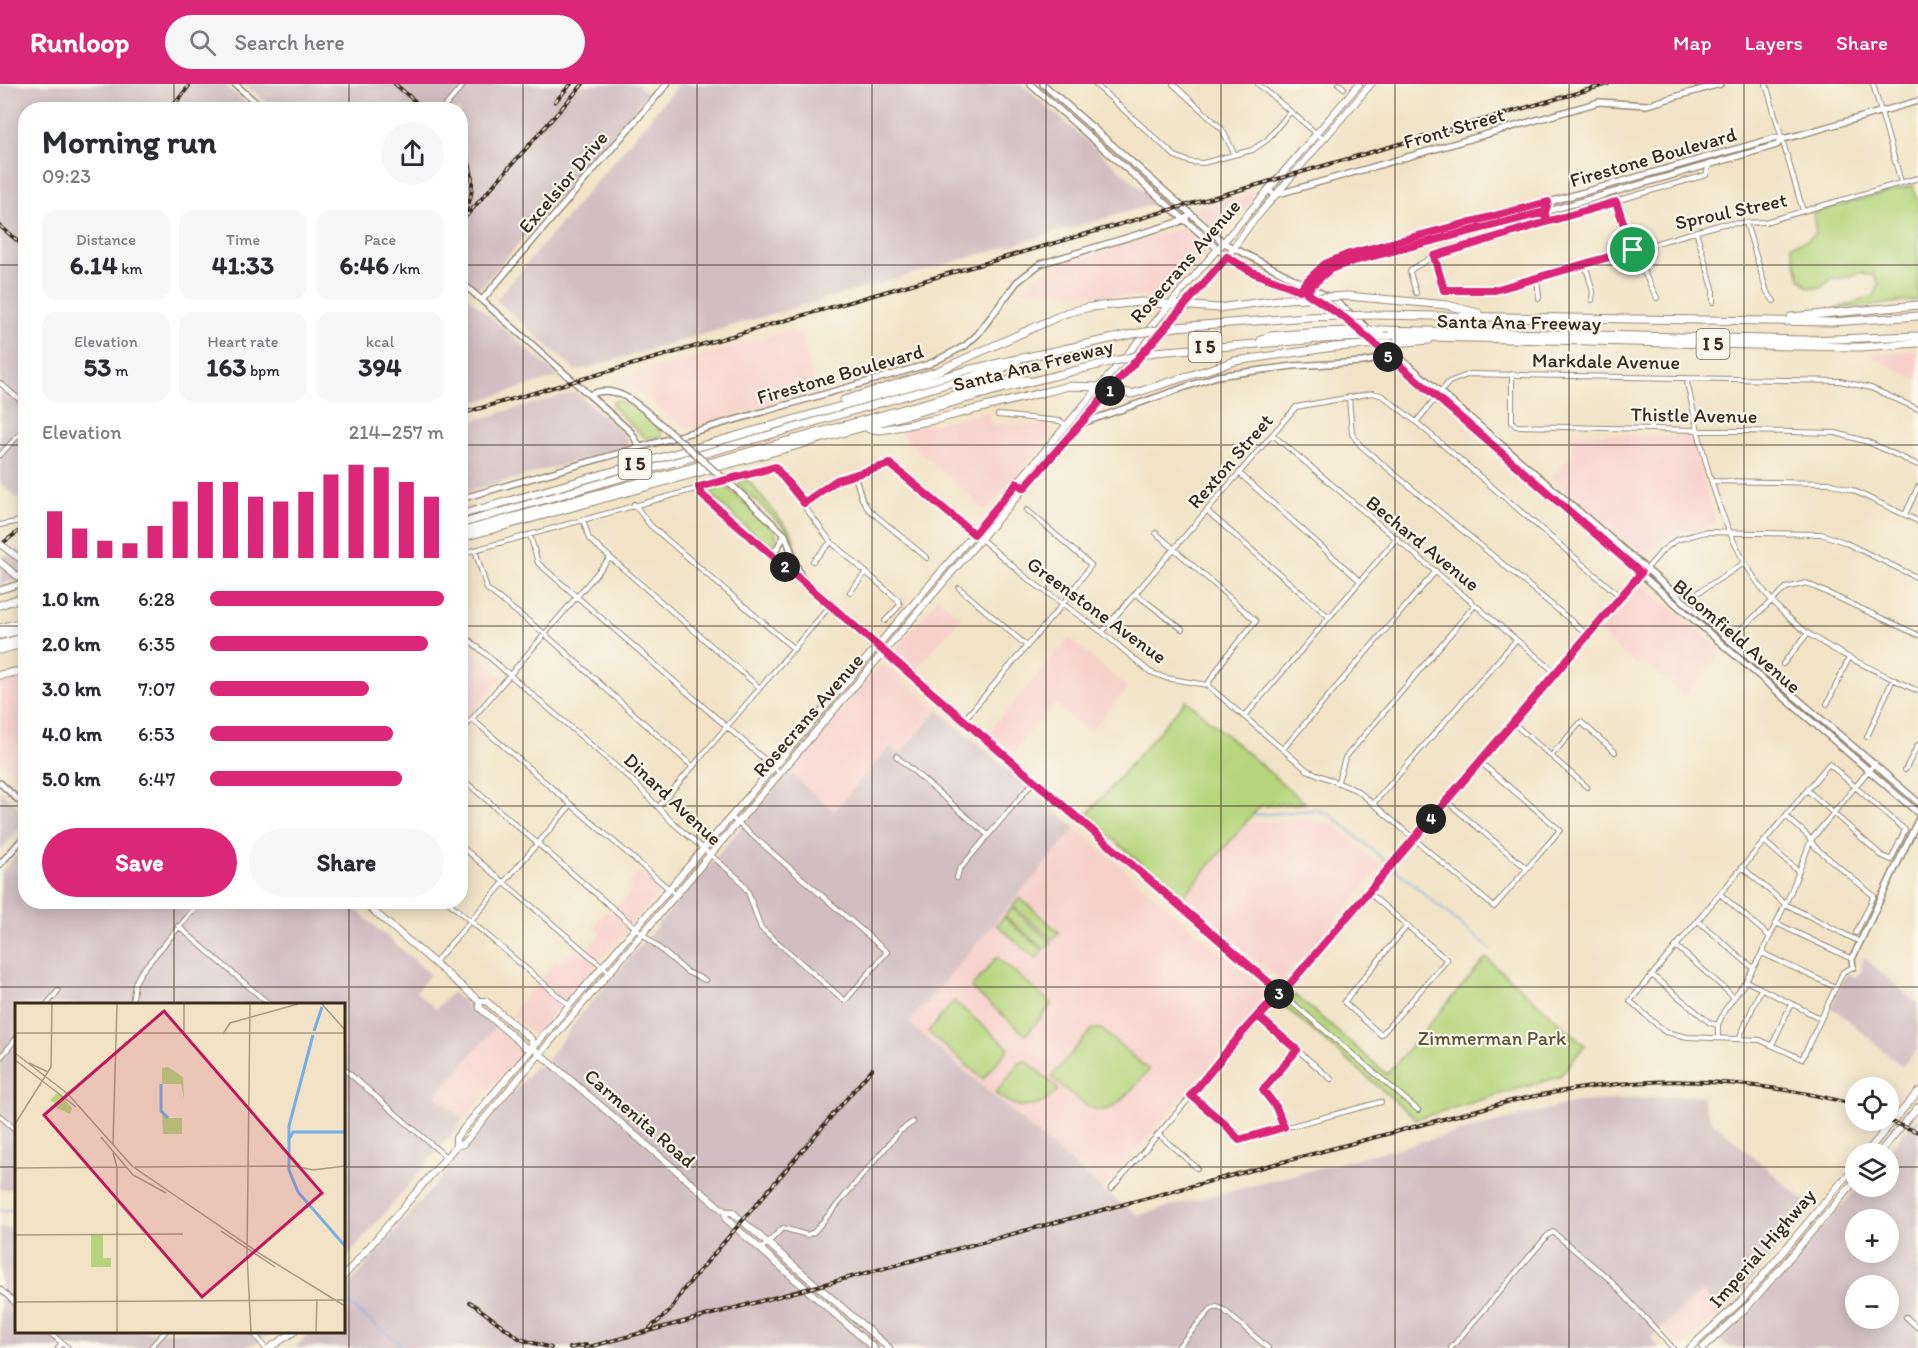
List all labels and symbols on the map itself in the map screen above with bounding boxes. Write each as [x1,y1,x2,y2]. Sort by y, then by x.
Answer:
street label: Front Street [1401,102,1507,154]
street label: Firestone Boulevard [1567,122,1739,192]
street label: Excelsior Drive [513,126,613,238]
street label: Sproul Street [1673,187,1789,235]
street label: Rosecrans Avenue [1125,194,1245,328]
pin [1607,224,1658,275]
street label: Santa Ana Freeway [1437,309,1602,335]
road number: I 5 [1696,329,1730,359]
road number: I 5 [1188,332,1222,362]
street label: Santa Ana Freeway [950,333,1116,397]
street label: Firestone Boulevard [754,339,926,409]
pin: 5 [1373,342,1403,372]
street label: Markdale Avenue [1532,348,1680,374]
pin: 1 [1095,376,1125,406]
street label: Thistle Avenue [1630,402,1758,428]
street label: Rexton Street [1182,409,1278,513]
road number: I 5 [618,449,652,479]
street label: Bechard Avenue [1361,490,1485,596]
street label: Greenstone Avenue [1023,551,1171,669]
pin: 2 [770,552,800,582]
street label: Bloomfield Avenue [1668,574,1806,698]
street label: Rosecrans Avenue [748,648,868,782]
street label: Dinard Avenue [619,748,727,850]
pin: 4 [1416,804,1446,834]
pin: 3 [1264,979,1294,1009]
inset map [15,1003,345,1333]
park label: Zimmerman Park [1418,1026,1567,1050]
street label: Carmenita Road [580,1063,701,1173]
street label: Imperial Highway [1704,1183,1821,1312]

